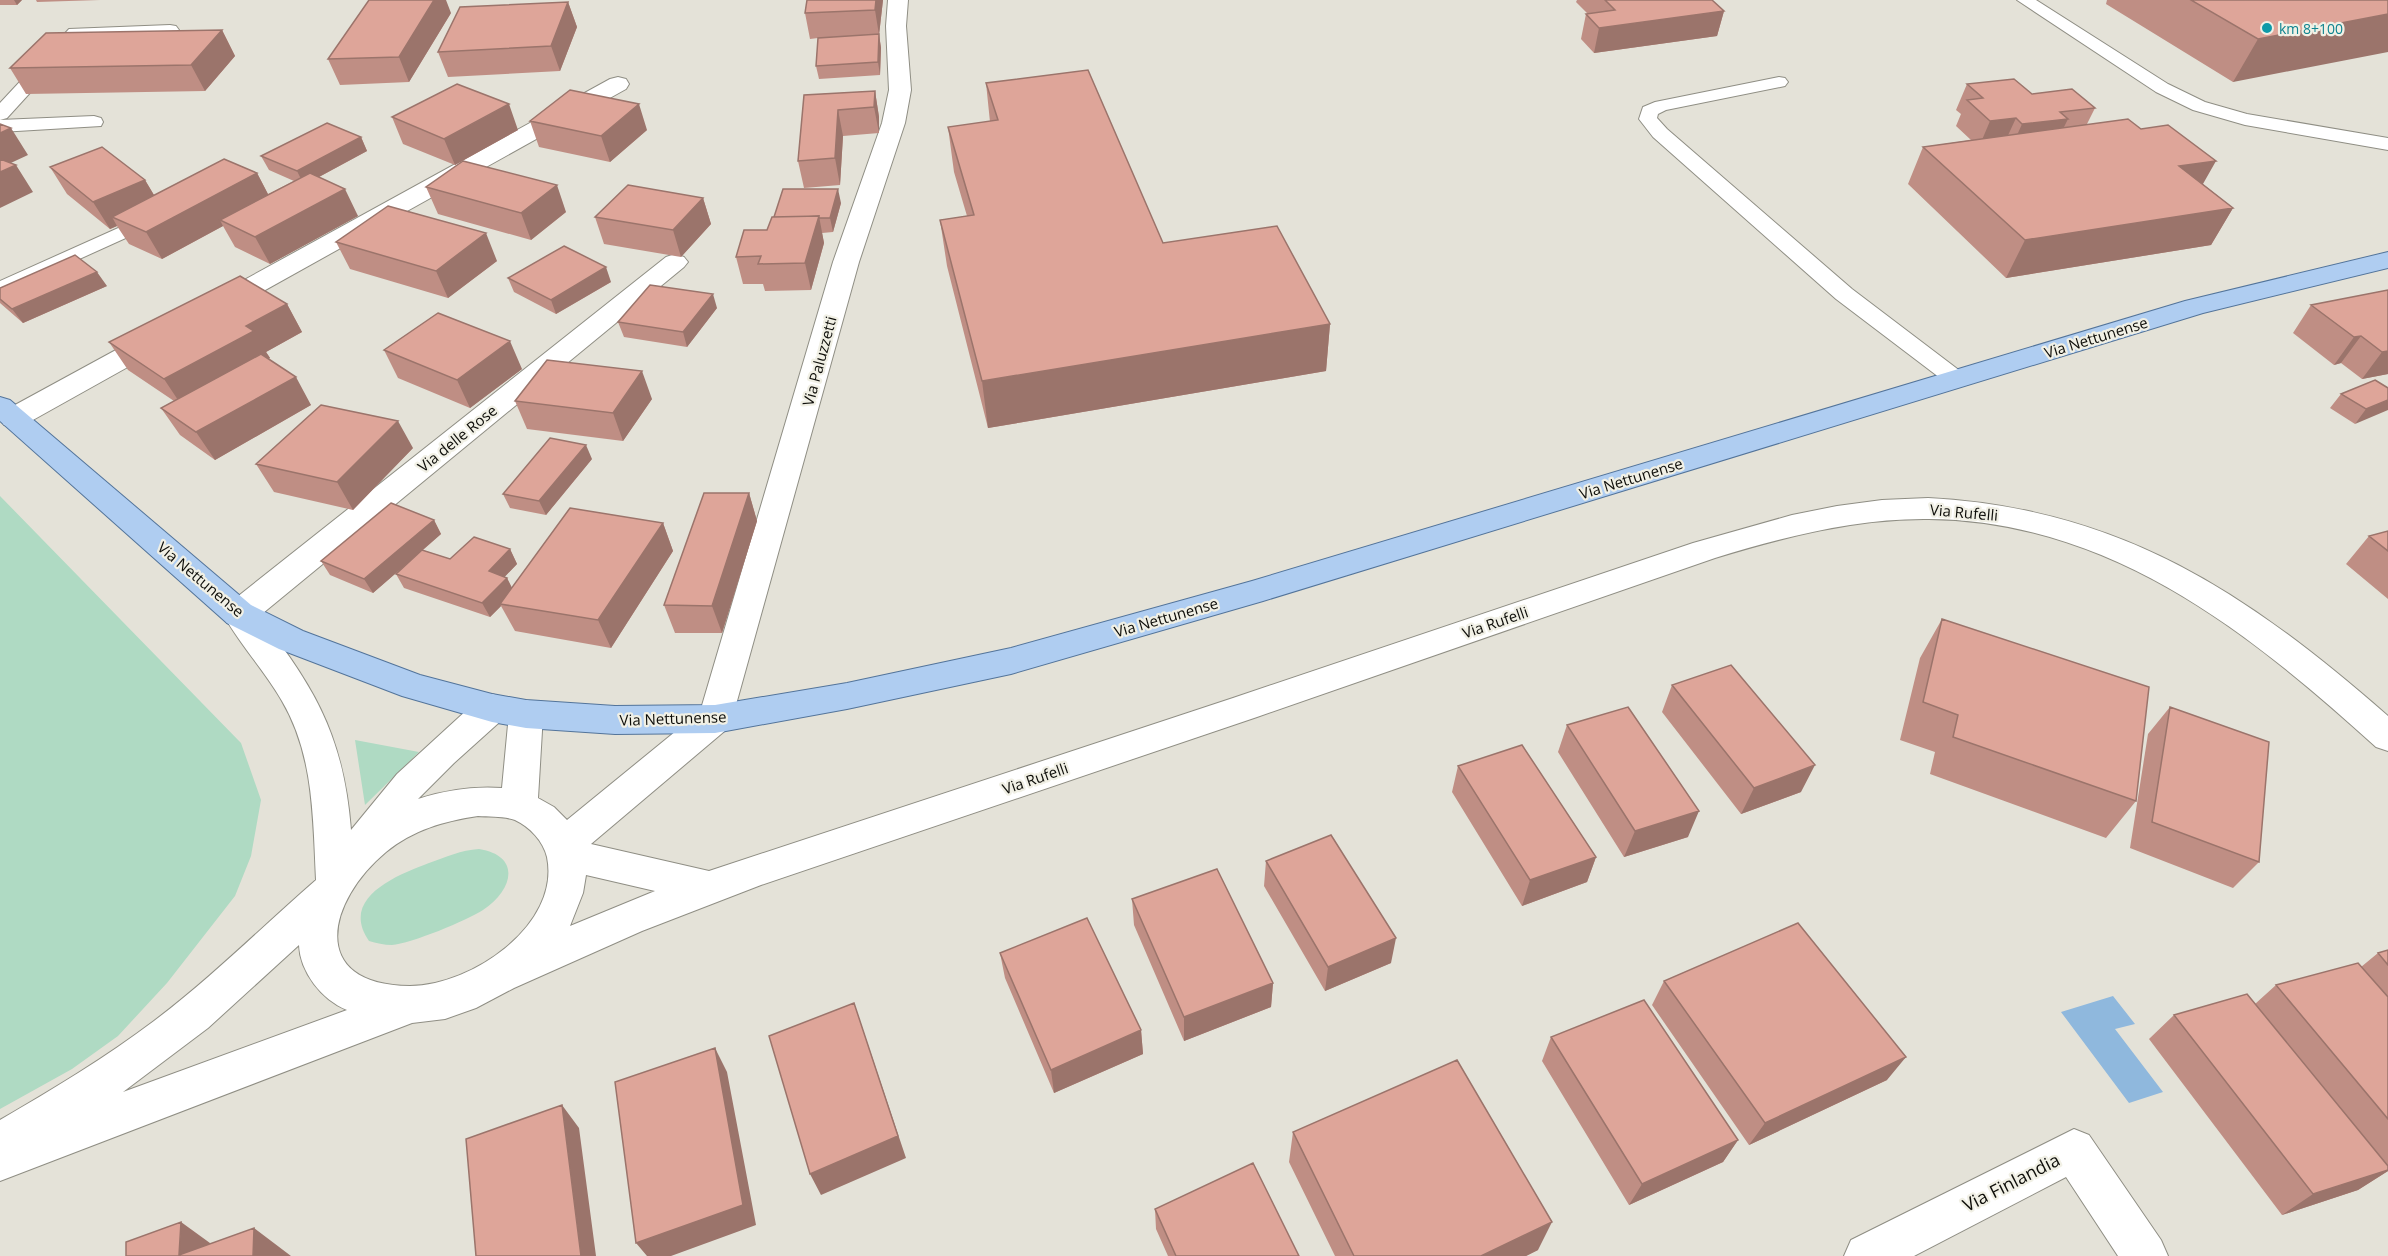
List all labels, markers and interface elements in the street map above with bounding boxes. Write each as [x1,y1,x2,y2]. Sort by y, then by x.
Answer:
place label: km 8+100 [2279,19,2343,38]
marker: km 8+100 [2260,21,2274,35]
street label: Via Nettunense [2042,312,2150,362]
street label: Via Paluzzetti [797,314,841,408]
street label: Via delle Rose [413,400,501,476]
street label: Via Nettunense [1577,453,1685,503]
street label: Via Rufelli [1929,499,1999,525]
street label: Via Nettunense [154,537,248,621]
street label: Via Nettunense [1112,593,1220,641]
street label: Via Rufelli [1459,601,1531,643]
street label: Via Nettunense [619,706,727,730]
street label: Via Rufelli [999,757,1071,799]
street label: Via Finlandia [1958,1147,2064,1217]

